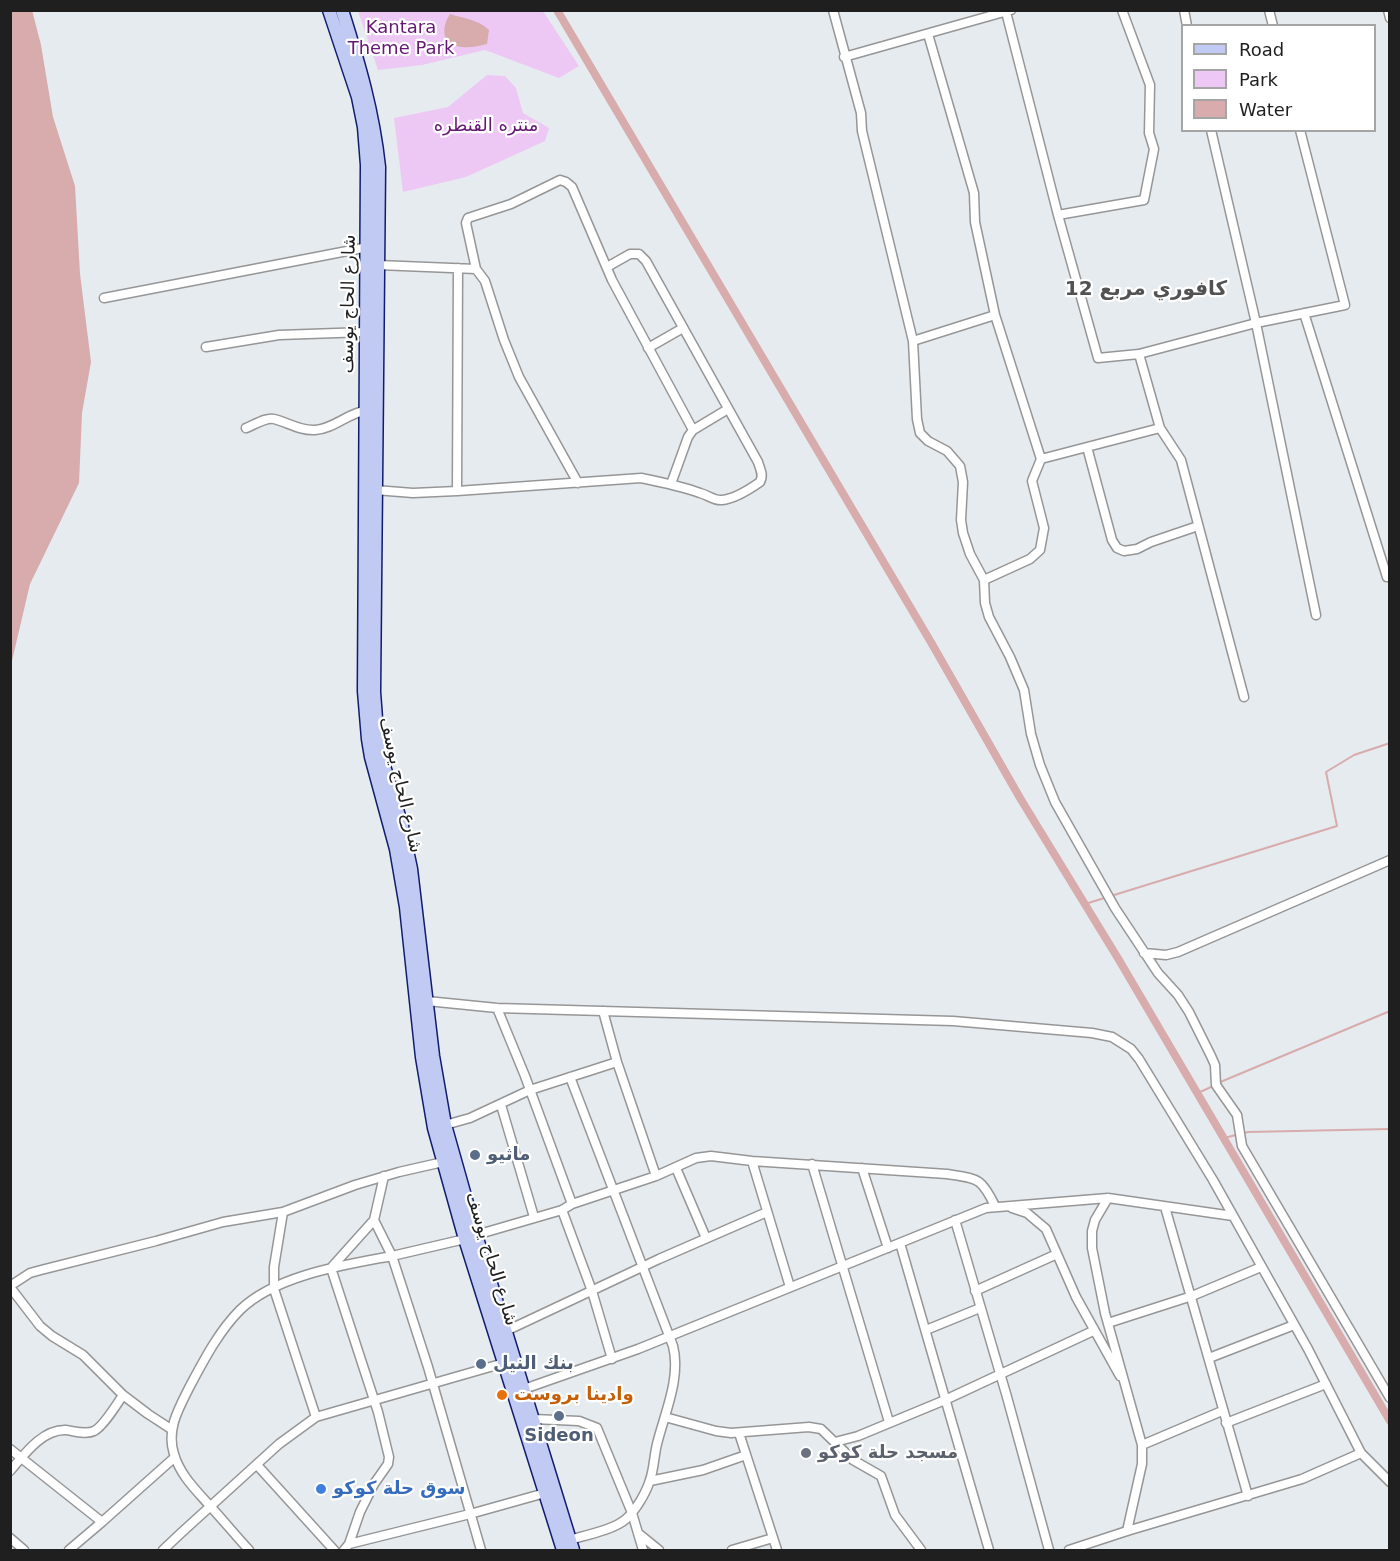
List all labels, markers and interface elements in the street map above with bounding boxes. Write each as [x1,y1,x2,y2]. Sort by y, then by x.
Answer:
park label: Kantara Theme Park [348,17,454,60]
legend [1181,24,1376,132]
text: Road [1239,39,1284,60]
text: Park [1239,69,1278,90]
text: Water [1239,99,1292,120]
park label: منتره القنطره [434,115,538,137]
street label: شارع الحاج يوسف [337,234,361,374]
district label: كافوري مربع 12 [1065,278,1227,302]
street label: شارع الحاج يوسف [374,715,426,855]
place label: ماثيو [487,1144,530,1166]
marker: ماثيو [468,1148,482,1162]
street label: شارع الحاج يوسف [460,1190,522,1328]
place label: بنك النيل [493,1353,574,1375]
marker: بنك النيل [474,1357,488,1371]
place label: وادينا بروست [514,1384,634,1406]
marker: وادينا بروست [495,1388,509,1402]
marker: Sideon [552,1409,566,1423]
place label: Sideon [524,1425,594,1447]
place label: مسجد حلة كوكو [818,1442,958,1464]
marker: مسجد حلة كوكو [799,1446,813,1460]
place label: سوق حلة كوكو [333,1478,465,1500]
marker: سوق حلة كوكو [314,1482,328,1496]

